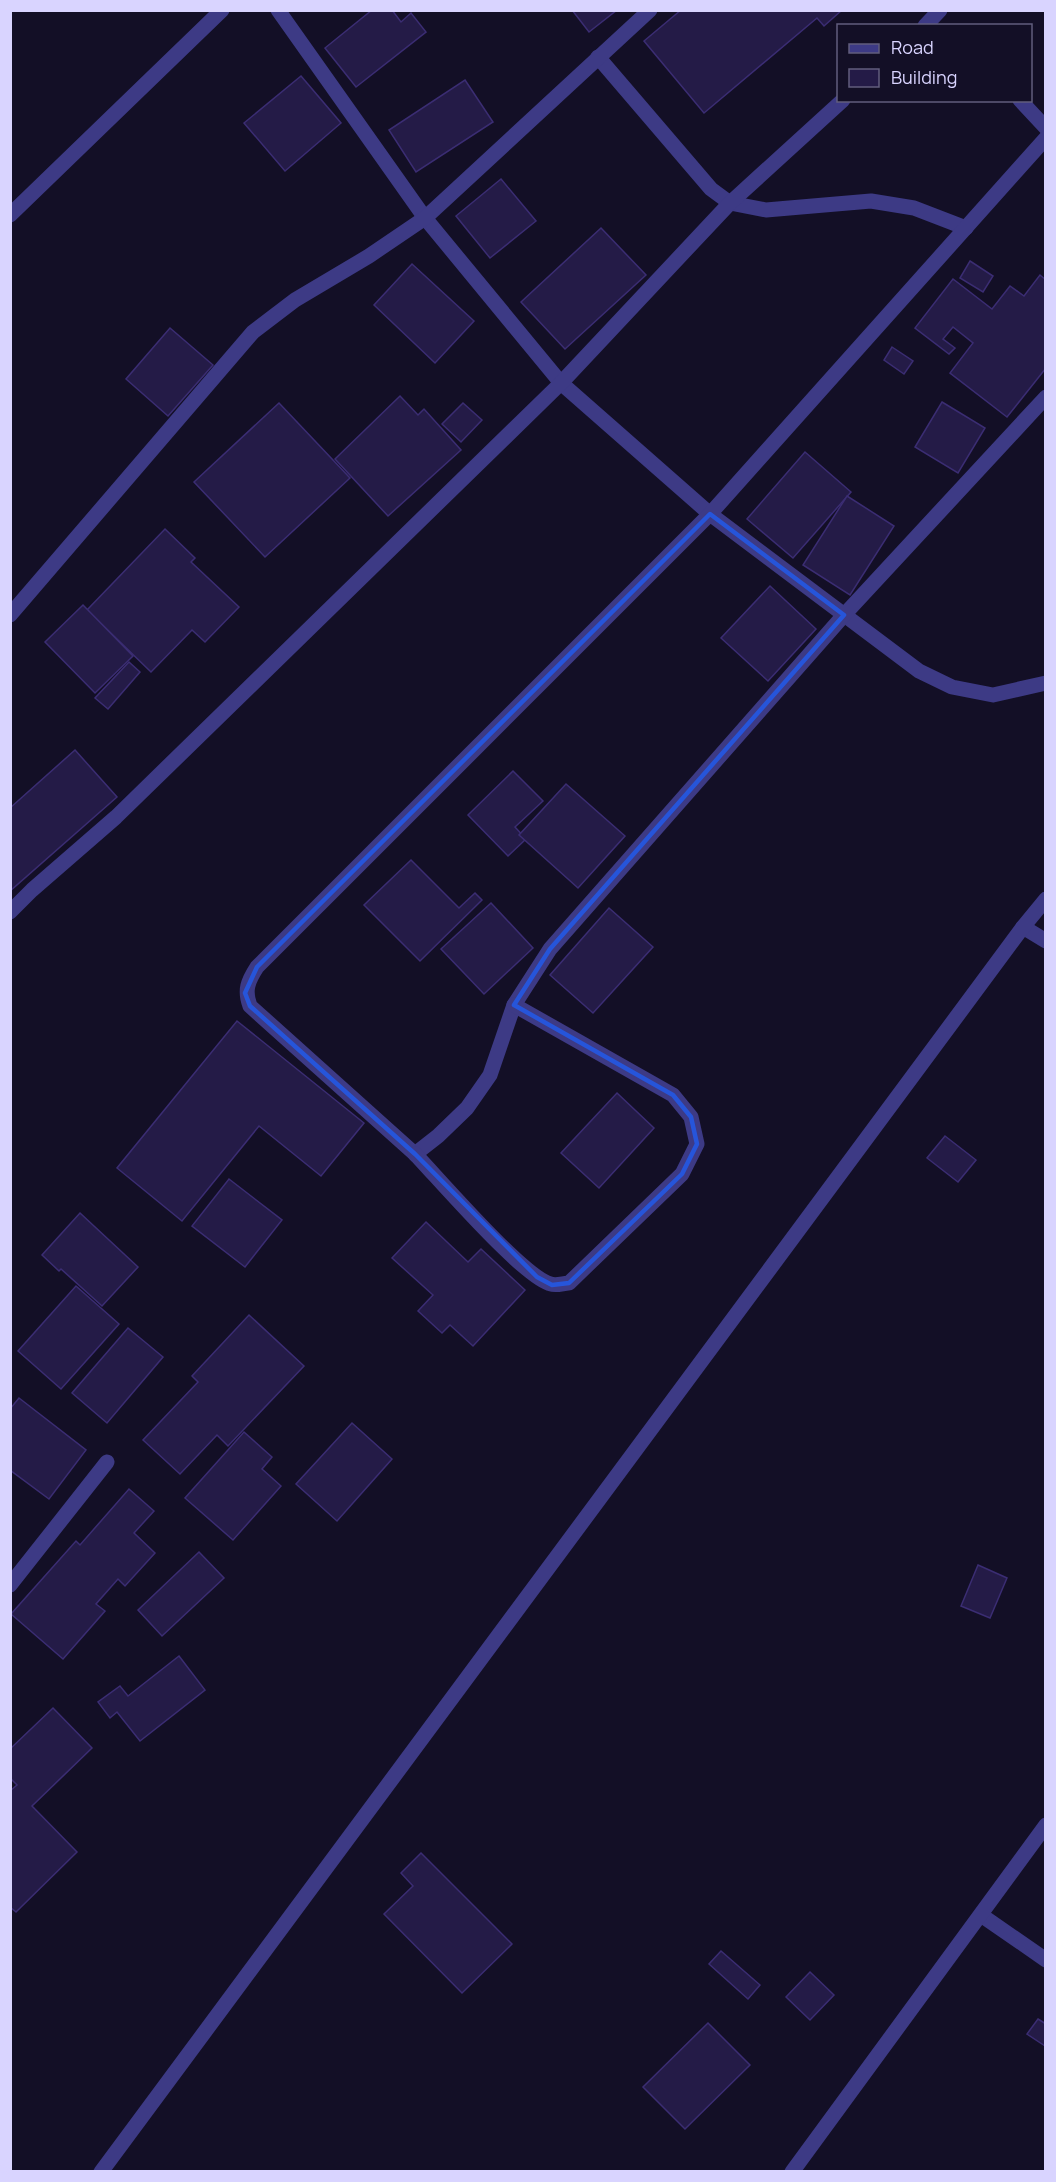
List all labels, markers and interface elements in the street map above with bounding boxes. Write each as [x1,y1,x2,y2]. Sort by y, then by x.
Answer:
legend [837,24,1032,102]
text: Road [891,35,934,59]
text: Building [891,65,957,89]

